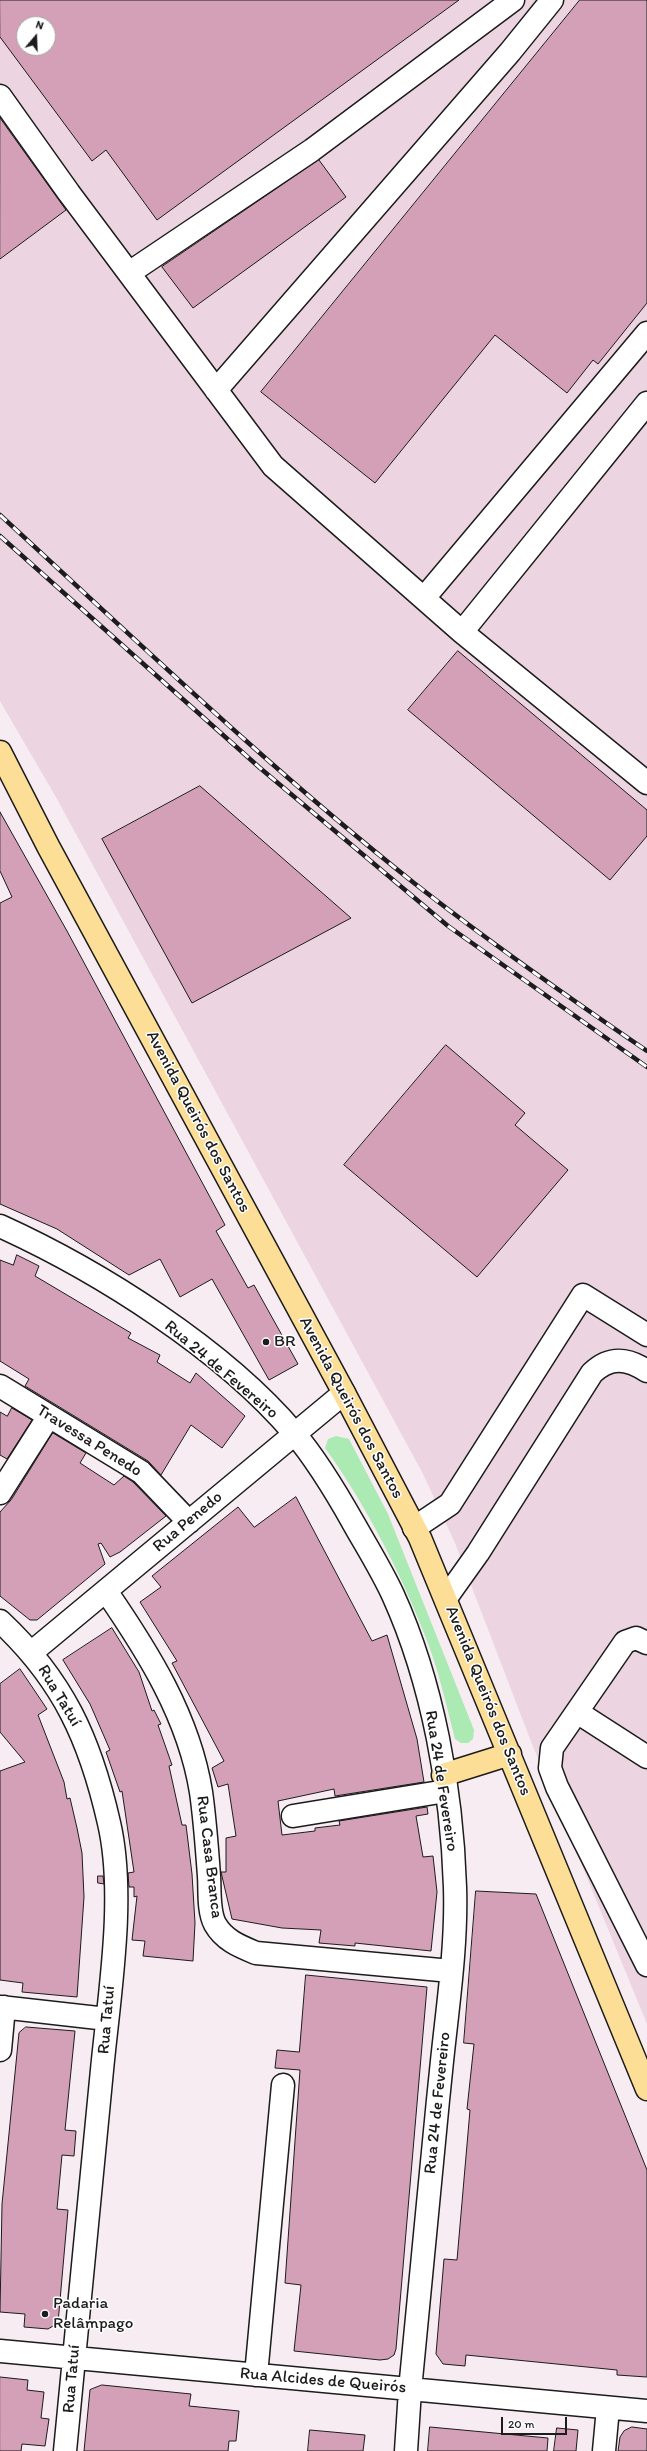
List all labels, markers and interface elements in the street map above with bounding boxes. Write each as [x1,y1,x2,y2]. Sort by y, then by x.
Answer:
north arrow [16,16,56,56]
text: N [34,18,45,32]
street label: Avenida Queirós dos Santos [141,1028,255,1216]
street label: Avenida Queirós dos Santos [294,1314,408,1502]
street label: Rua 24 de Fevereiro [160,1316,282,1424]
place label: BR [274,1332,296,1352]
marker: BR [261,1337,271,1347]
street label: Travessa Penedo [33,1400,145,1482]
street label: Rua Penedo [149,1487,227,1557]
street label: Avenida Queirós dos Santos [441,1603,535,1799]
street label: Rua Tatuí [33,1661,85,1731]
street label: Rua 24 de Fevereiro [420,1709,462,1853]
street label: Rua Casa Branca [191,1795,227,1919]
street label: Rua Tatuí [94,1985,120,2055]
street label: Rua 24 de Fevereiro [420,2031,456,2175]
place label: Padaria Relâmpago [53,2294,133,2334]
marker: Padaria Relâmpago [40,2309,50,2319]
street label: Rua Tatuí [59,2344,85,2414]
street label: Rua Alcides de Queirós [239,2364,407,2398]
scale bar [503,2409,569,2435]
text: 20 m [508,2417,535,2431]

